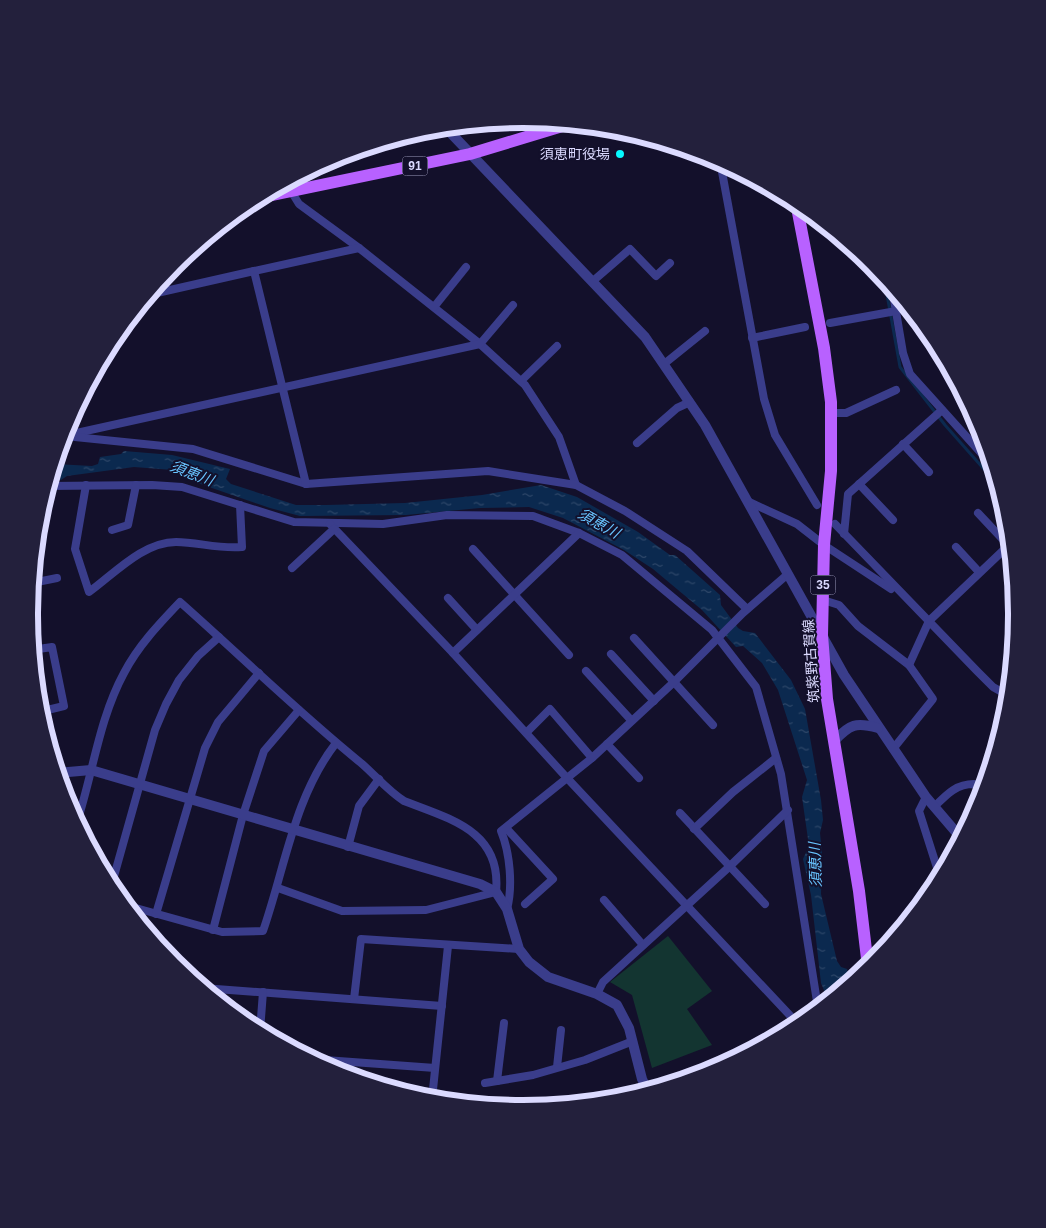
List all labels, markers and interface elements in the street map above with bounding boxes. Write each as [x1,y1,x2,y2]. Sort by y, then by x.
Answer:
place label: 須恵町役場 [540,146,610,162]
marker: 須恵町役場 [614,148,626,160]
road number: 91 [402,157,428,176]
water label: 須恵川 [168,457,218,490]
water label: 須恵川 [575,505,625,542]
road number: 35 [810,576,836,594]
street label: 筑紫野古賀線 [800,619,822,703]
water label: 須恵川 [806,840,824,888]

